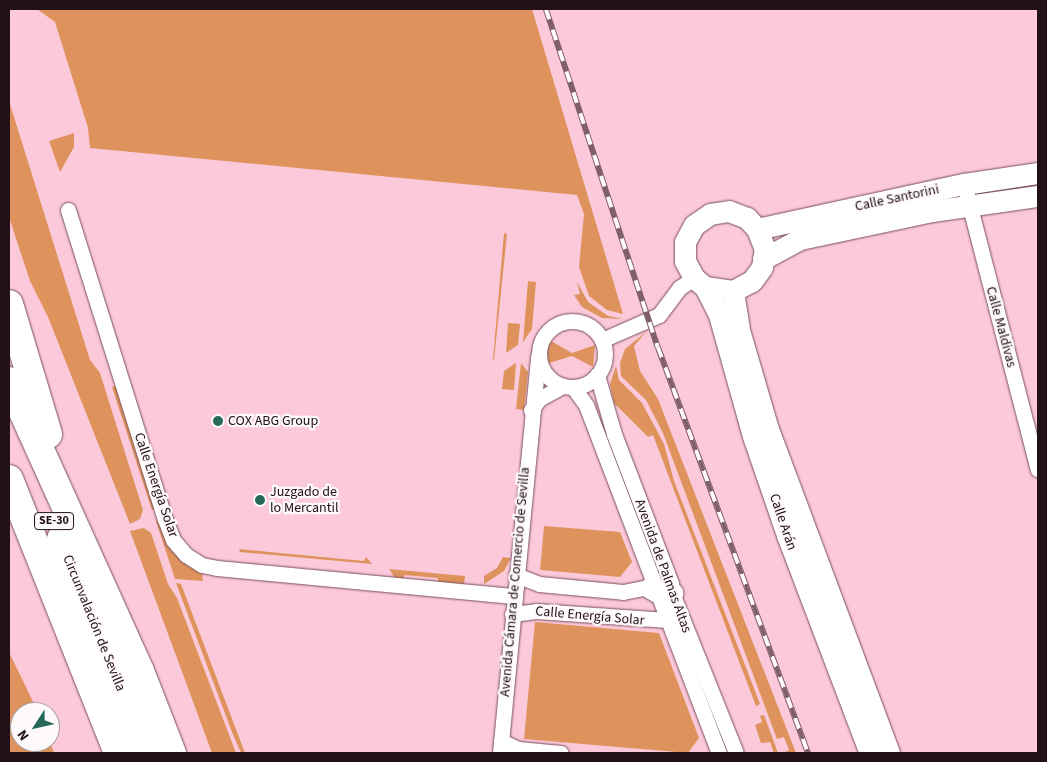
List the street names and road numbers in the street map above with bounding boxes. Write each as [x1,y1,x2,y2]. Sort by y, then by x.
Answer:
street label: Calle Santorini [853,181,941,215]
street label: Calle Maldivas [982,285,1020,369]
street label: Calle Energía Solar [130,430,182,540]
street label: Avenida Cámara de Comercio de Sevilla [497,466,533,698]
street label: Calle Arán [765,491,801,553]
street label: Avenida de Palmas Altas [631,497,695,635]
road number: SE-30 [34,512,74,530]
street label: Circunvalación de Sevilla [59,552,129,694]
street label: Calle Energía Solar [535,603,645,629]

